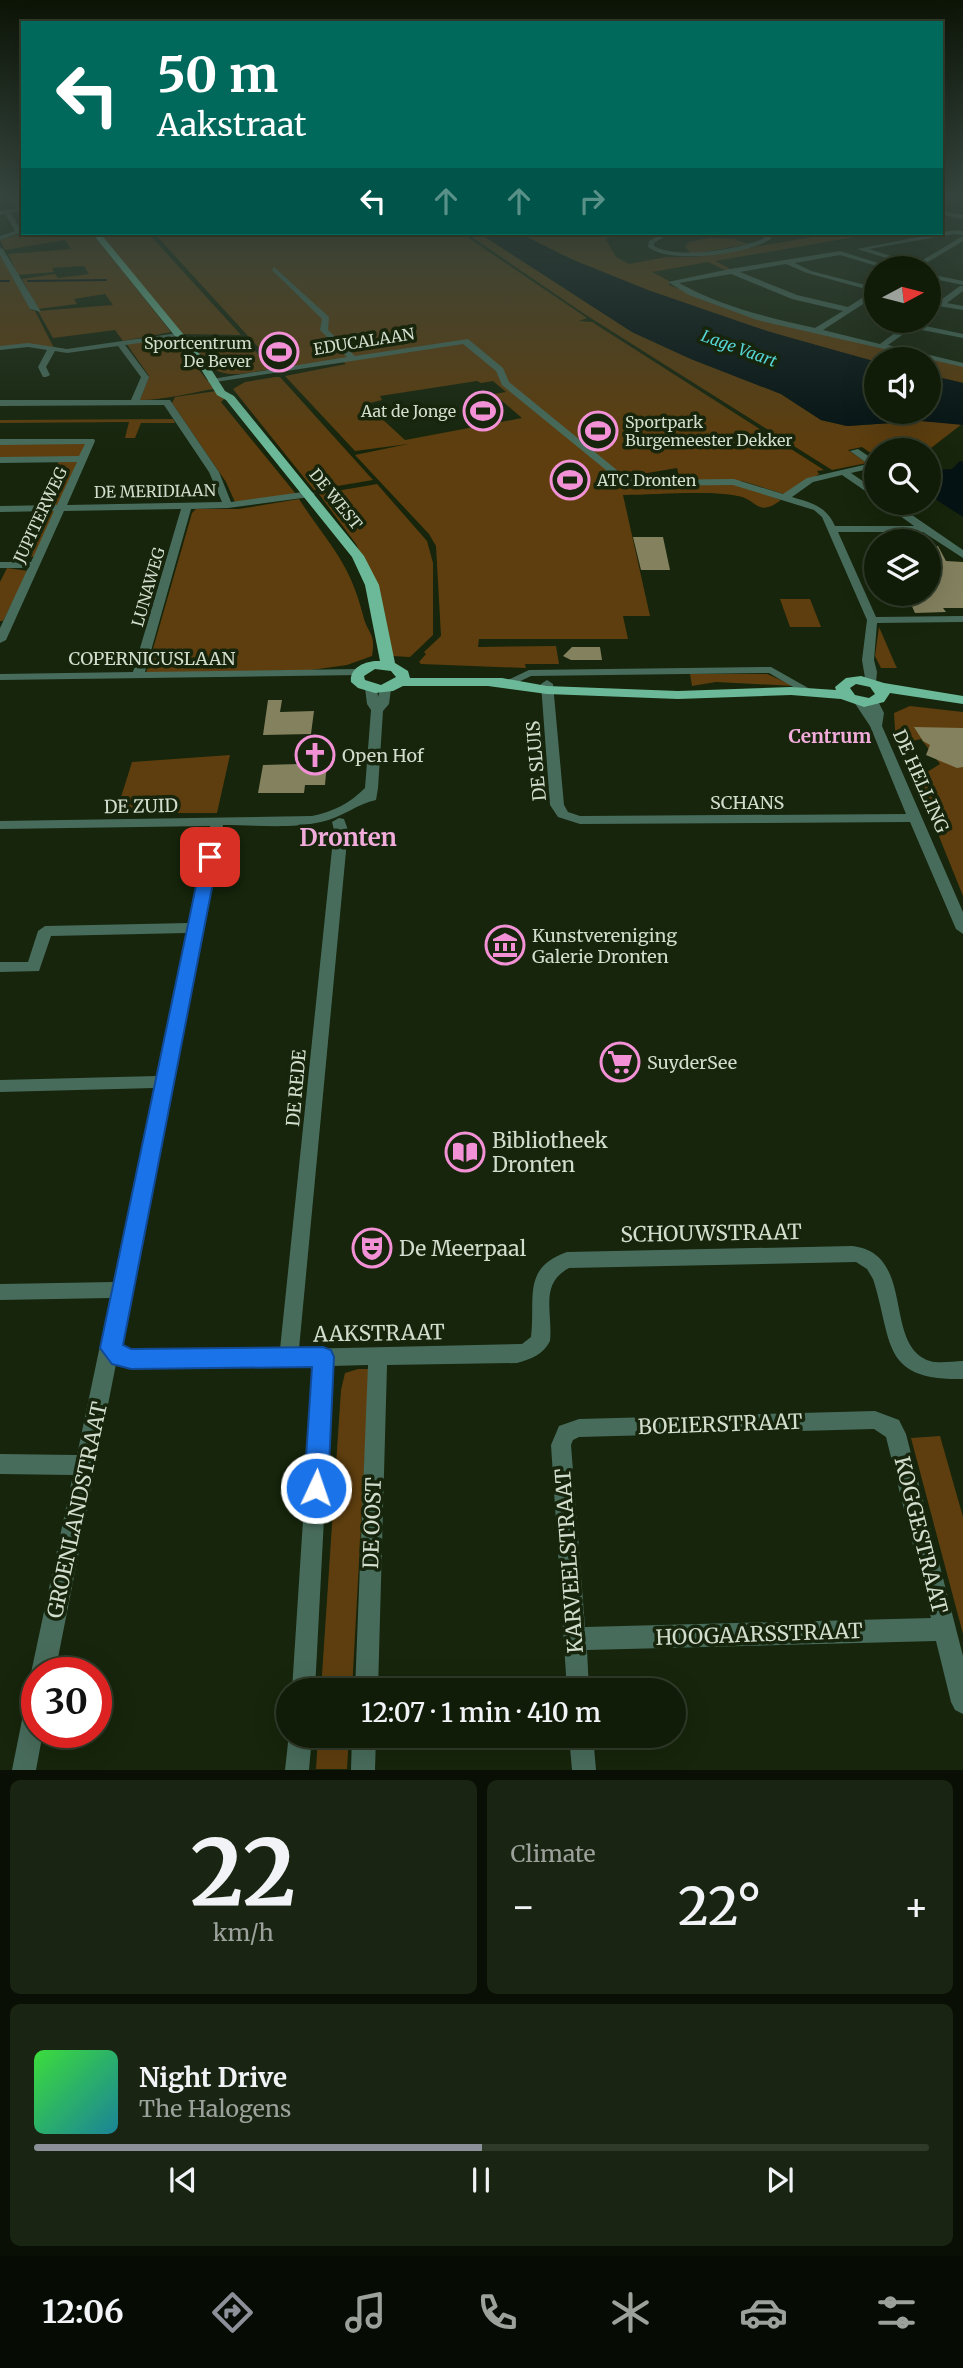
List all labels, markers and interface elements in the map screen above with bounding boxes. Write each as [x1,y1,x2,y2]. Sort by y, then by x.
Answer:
text: 50 m [157,44,278,105]
icon: left [42,49,133,140]
text: Aakstraat [157,105,307,145]
icon: left [354,182,392,220]
icon: ahead [427,182,465,220]
icon: ahead [500,182,538,220]
icon: right [573,182,611,220]
north arrow [864,256,942,332]
map controls [864,256,941,606]
street label: EDUCALAAN [312,323,416,359]
water label: Lage Vaart [699,325,780,371]
sports icon: Sportcentrum De Bever [258,331,300,373]
place label: Sportcentrum De Bever [144,333,252,371]
button: sound [864,347,941,424]
sports icon: Aat de Jonge [462,390,504,432]
place label: Aat de Jonge [360,401,456,421]
sports icon: Sportpark Burgemeester Dekker [577,410,619,452]
place label: Sportpark Burgemeester Dekker [625,412,793,450]
button: search [864,438,941,515]
sports icon: ATC Dronten [549,459,591,501]
street label: JUPITERWEG [9,463,71,567]
street label: DE WEST [305,465,367,533]
place label: ATC Dronten [596,470,697,490]
street label: DE MERIDIAAN [94,480,217,502]
button: layers [864,529,941,606]
street label: LUNAWEG [127,545,169,629]
street label: COPERNICUSLAAN [69,647,235,670]
street label: DE SLUIS [521,720,551,802]
district label: Centrum [789,724,871,748]
street label: DE HELLING [888,726,954,836]
church icon: Open Hof [294,734,336,776]
place label: Open Hof [342,744,425,767]
street label: SCHANS [710,791,784,814]
street label: DE ZUID [104,794,178,818]
district label: Dronten [299,822,397,853]
pin [180,827,240,887]
icon: arrive [191,838,229,876]
museum icon: Kunstvereniging Galerie Dronten [484,924,526,966]
place label: Kunstvereniging Galerie Dronten [532,924,677,968]
supermarket icon: SuyderSee [599,1041,641,1083]
street label: DE REDE [281,1048,311,1128]
place label: SuyderSee [647,1051,737,1074]
place label: Bibliotheek Dronten [492,1127,608,1178]
library icon: Bibliotheek Dronten [444,1131,486,1173]
street label: SCHOUWSTRAAT [620,1218,802,1248]
theatre icon: De Meerpaal [351,1227,393,1269]
place label: De Meerpaal [399,1235,527,1262]
street label: AAKSTRAAT [312,1318,445,1348]
street label: GROENLANDSTRAAT [41,1399,113,1621]
street label: BOEIERSTRAAT [637,1408,803,1440]
position arrow [279,1451,353,1525]
street label: KOGGESTRAAT [888,1454,954,1617]
street label: KARVEELSTRAAT [549,1467,589,1654]
street label: DE OOST [357,1476,387,1569]
street label: HOOGAARSSTRAAT [655,1617,863,1651]
speed limit sign: 30 [21,1657,112,1748]
text: 12:07 · 1 min · 410 m [361,1696,601,1729]
text: 22 [190,1815,296,1930]
text: Climate [511,1839,596,1868]
text: 22° [678,1874,762,1939]
text: − [511,1883,536,1930]
text: + [904,1883,929,1930]
text: km/h [213,1918,274,1947]
text: Night Drive [139,2061,287,2094]
text: The Halogens [139,2094,291,2123]
icon: previous [164,2161,202,2199]
icon: pause [462,2161,500,2199]
icon: next [761,2161,799,2199]
icon: directions [208,2288,257,2337]
icon: music [341,2288,390,2337]
icon: phone [473,2288,522,2337]
icon: climate [606,2288,655,2337]
icon: car [739,2288,788,2337]
icon: filters [872,2288,921,2337]
text: 12:06 [42,2292,124,2332]

